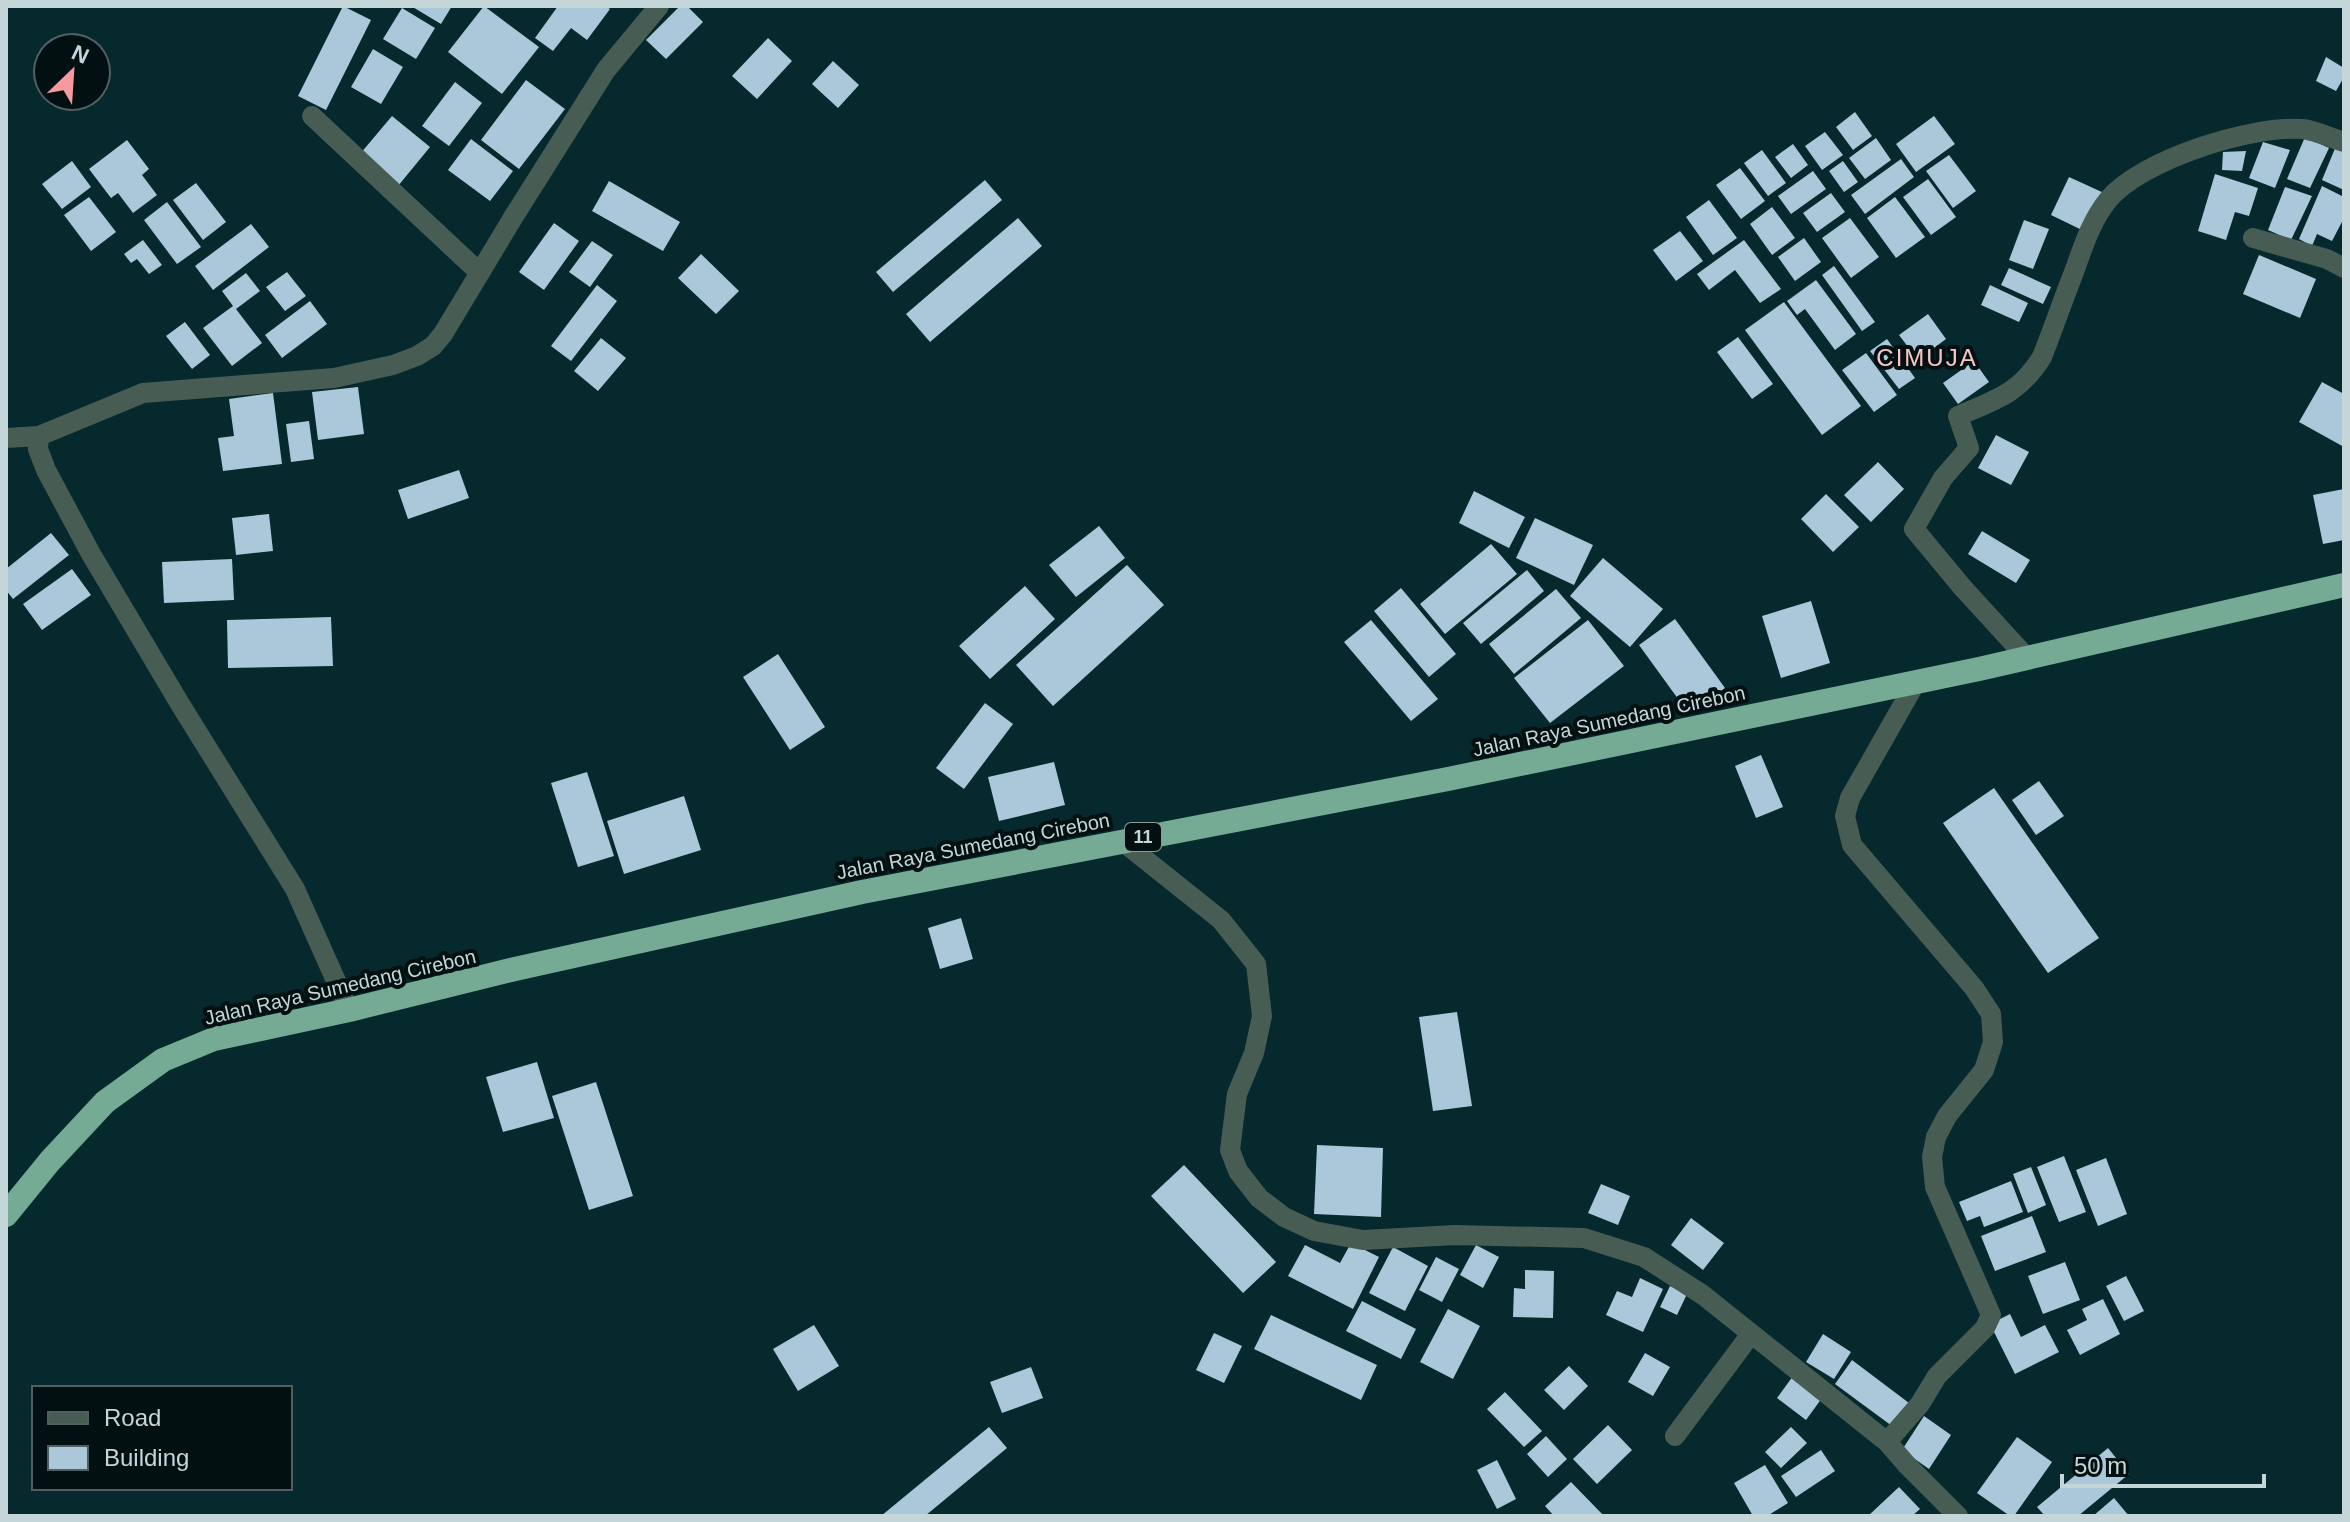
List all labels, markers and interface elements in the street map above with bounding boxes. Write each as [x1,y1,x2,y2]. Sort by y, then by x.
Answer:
north arrow [32,32,112,112]
text: N [68,40,93,69]
district label: CIMUJA [1876,344,1978,371]
street label: Jalan Raya Sumedang Cirebon [1471,681,1747,761]
street label: Jalan Raya Sumedang Cirebon [834,809,1112,883]
road number: 11 [1125,823,1161,851]
street label: Jalan Raya Sumedang Cirebon [202,945,478,1029]
legend [32,1386,292,1490]
text: Road [104,1404,161,1431]
scale bar [2062,1438,2264,1488]
text: Building [104,1444,189,1471]
text: 50 m [2074,1452,2127,1479]

